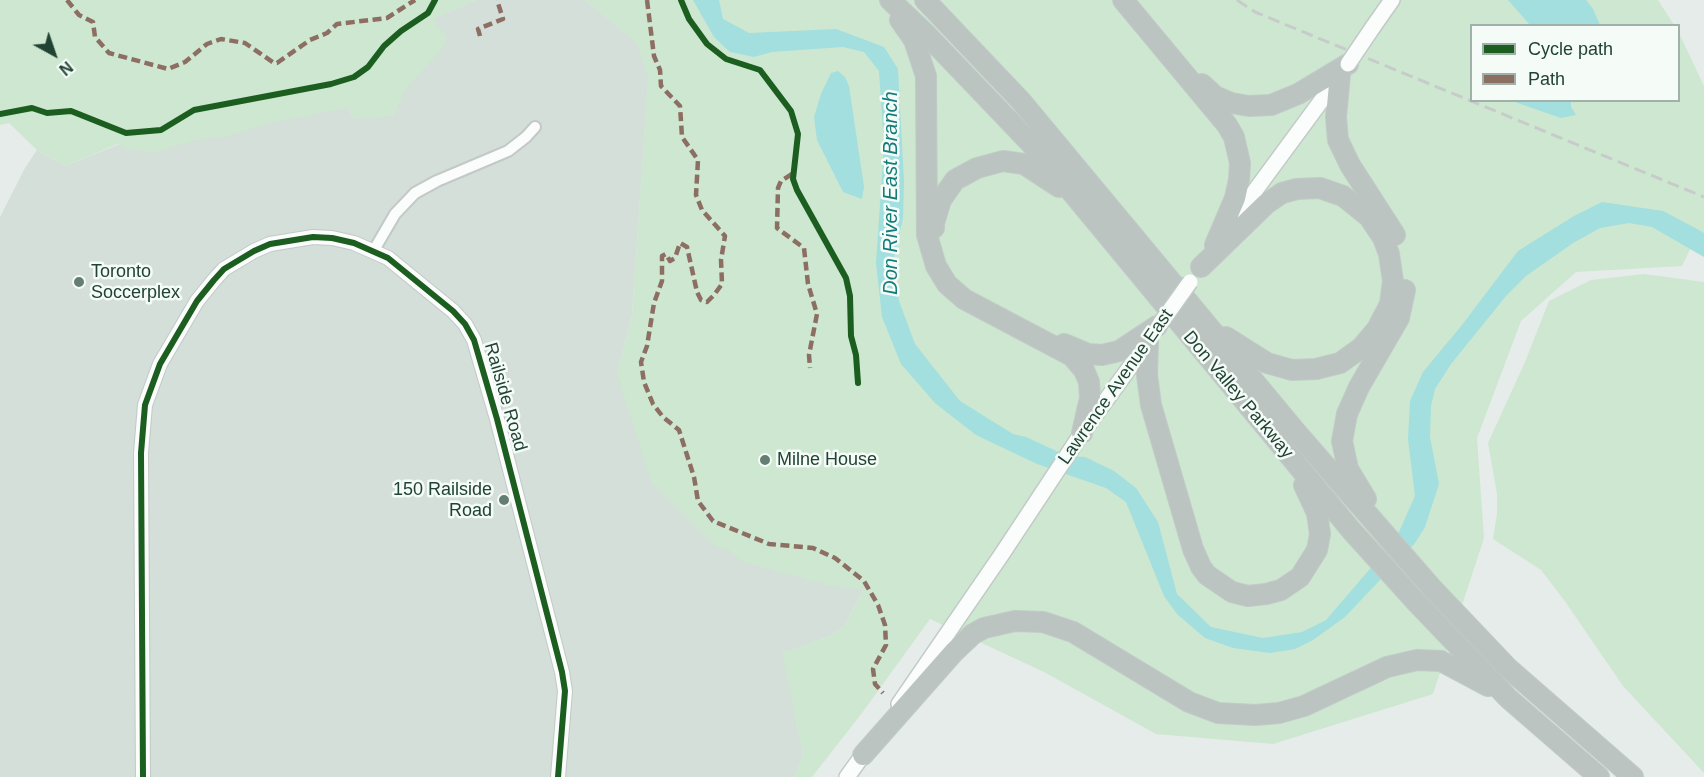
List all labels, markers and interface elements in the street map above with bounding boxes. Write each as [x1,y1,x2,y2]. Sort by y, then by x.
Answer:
north arrow [24,24,84,84]
legend [1470,24,1680,102]
text: Cycle path [1528,39,1613,59]
text: N [56,58,76,78]
text: Path [1528,69,1565,89]
water label: Don River East Branch [879,91,903,295]
place label: Toronto Soccerplex [91,261,180,304]
marker: Toronto Soccerplex [72,275,86,289]
street label: Lawrence Avenue East [1054,305,1178,469]
street label: Don Valley Parkway [1178,327,1298,463]
street label: Railside Road [479,340,531,454]
place label: Milne House [777,449,877,471]
marker: Milne House [758,453,772,467]
place label: 150 Railside Road [393,479,492,522]
marker: 150 Railside Road [497,493,511,507]

